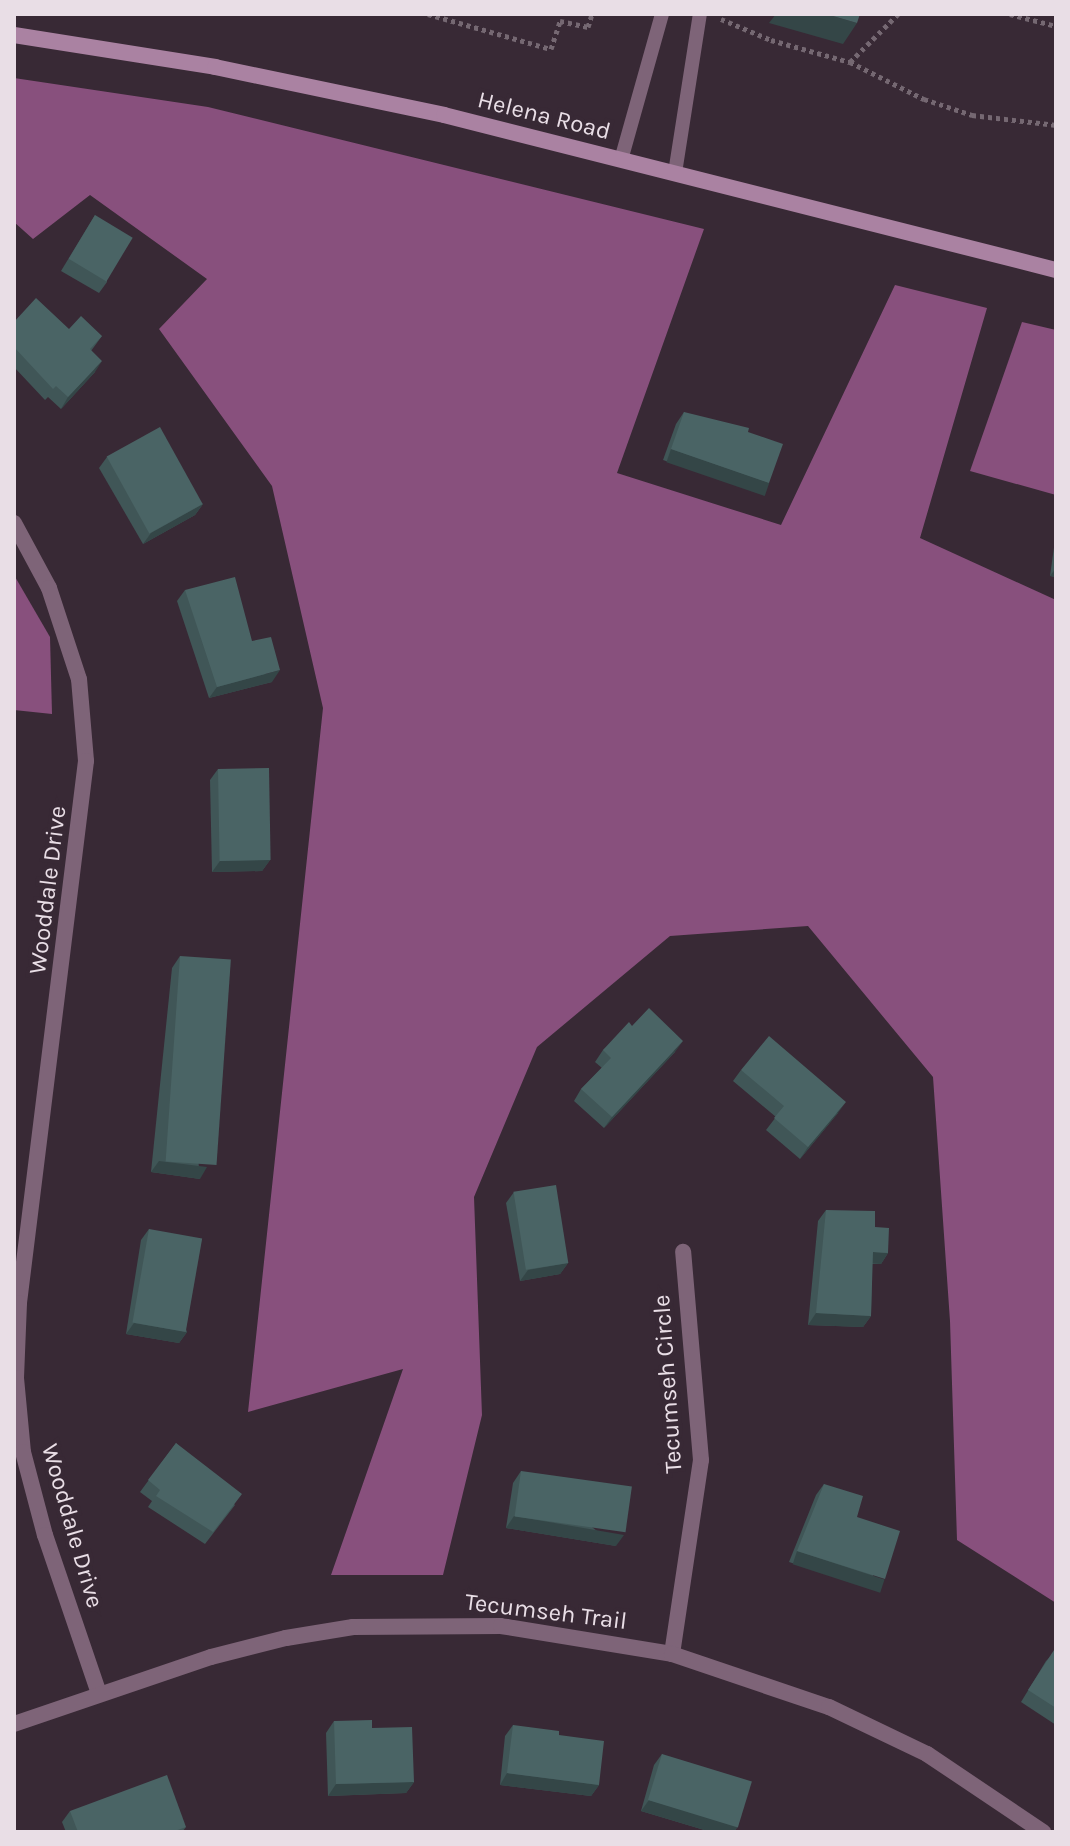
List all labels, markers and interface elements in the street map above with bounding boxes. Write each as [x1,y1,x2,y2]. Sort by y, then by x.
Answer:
street label: Helena Road [475,86,613,146]
street label: Wooddale Drive [23,804,73,976]
street label: Tecumseh Circle [647,1294,689,1474]
street label: Wooddale Drive [35,1441,109,1611]
street label: Tecumseh Trail [463,1588,629,1636]

